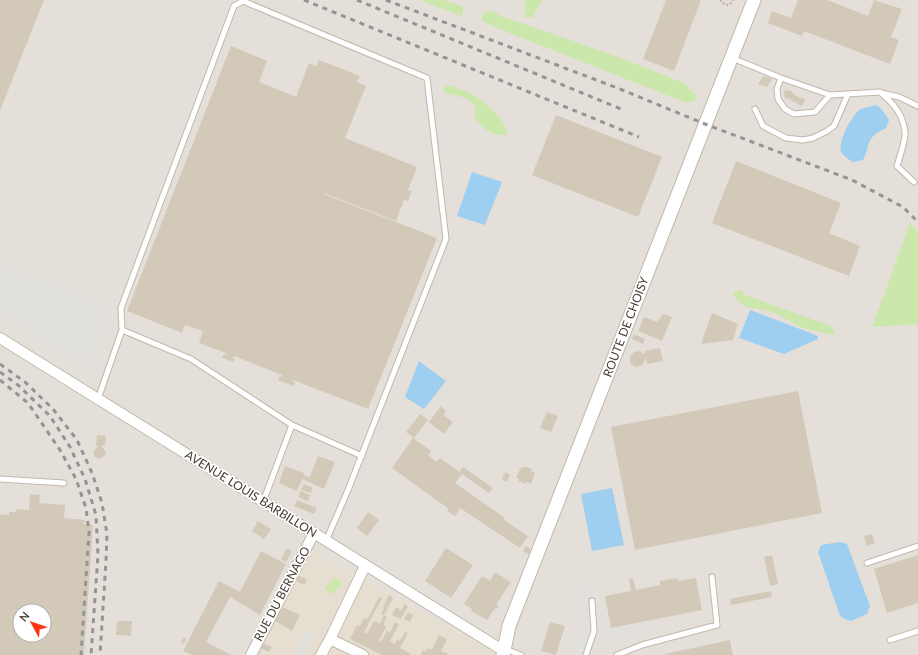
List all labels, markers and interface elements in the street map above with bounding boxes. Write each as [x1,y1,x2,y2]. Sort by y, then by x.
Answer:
street label: ROUTE DE CHOISY [600,274,652,379]
street label: AVENUE LOUIS BARBILLON [183,447,320,540]
street label: RUE DU BERNAGO [250,544,313,644]
north arrow [12,603,52,643]
text: N [16,609,32,624]

